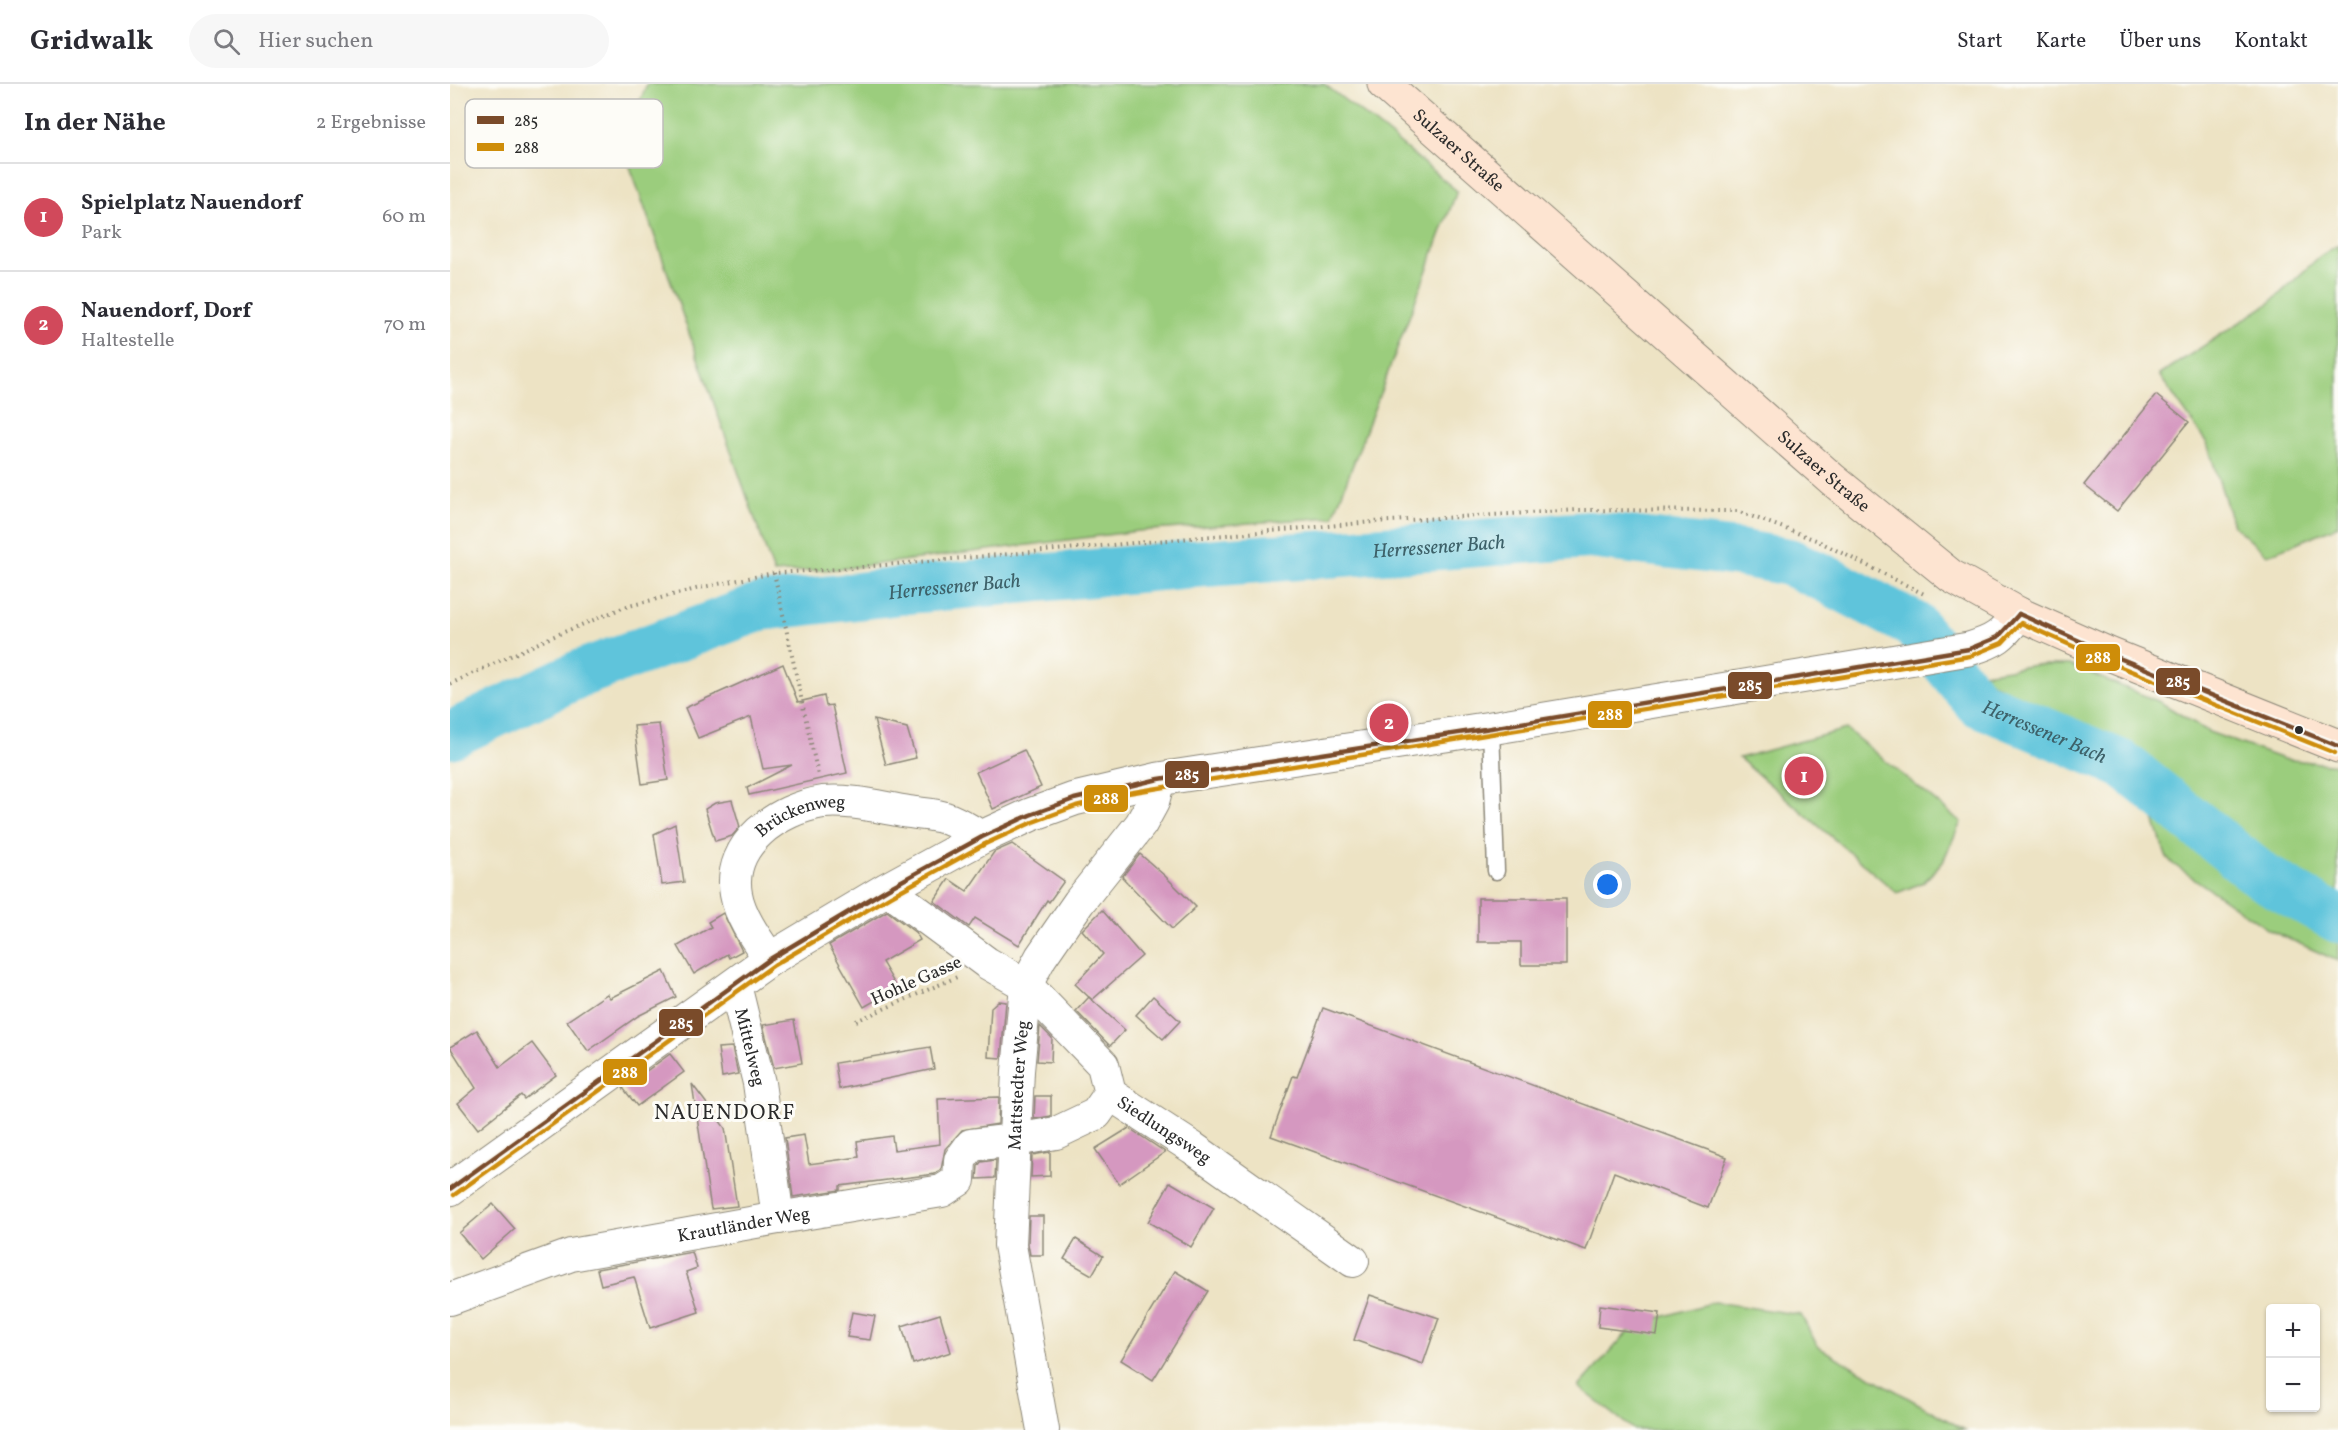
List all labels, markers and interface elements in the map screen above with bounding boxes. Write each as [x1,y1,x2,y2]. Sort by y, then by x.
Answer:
search box [189,14,609,68]
text: Gridwalk [30,22,153,61]
icon: search [210,25,243,58]
text: Hier suchen [258,26,373,57]
text: Start [1957,27,2003,56]
text: Karte [2036,27,2086,56]
text: Über uns [2119,27,2201,56]
text: Kontakt [2234,27,2308,56]
legend [465,99,663,168]
street label: Sulzaer Straße [1407,104,1510,199]
text: In der Nähe [24,105,166,141]
text: 2 Ergebnisse [316,109,426,137]
text: 285 [514,111,538,133]
text: 288 [514,138,539,160]
text: Spielplatz Nauendorf [81,188,302,219]
text: 1 [39,203,48,231]
text: 60 m [382,203,426,231]
text: Park [81,219,122,247]
text: Nauendorf, Dorf [81,296,251,327]
text: 2 [38,311,49,339]
text: 70 m [383,311,426,339]
text: Haltestelle [81,327,175,355]
street label: Sulzaer Straße [1771,425,1875,519]
water label: Herressener Bach [1371,529,1506,567]
water label: Herressener Bach [887,568,1022,608]
line badge: 288 [2075,643,2121,672]
text: 288 [2085,648,2111,670]
line badge: 285 [2155,667,2201,696]
line badge: 285 [1727,671,1773,700]
text: 285 [2166,672,2191,694]
text: 285 [1738,676,1763,698]
water label: Herressener Bach [1977,694,2111,772]
pin: 2 [1370,700,1408,746]
line badge: 288 [1587,700,1633,729]
text: 288 [1597,705,1623,727]
unlabelled marker [2293,724,2305,736]
pin: 1 [1784,754,1824,798]
line badge: 285 [1164,760,1210,789]
text: 285 [1175,765,1200,787]
line badge: 288 [1083,784,1129,813]
text: 288 [1093,789,1119,811]
street label: Brückenweg [750,790,846,844]
your location [1593,870,1622,899]
street label: Hohle Gasse [867,950,966,1013]
street label: Mittelweg [727,1006,770,1089]
line badge: 285 [658,1008,704,1037]
text: 285 [669,1014,694,1036]
street label: Mattstedter Weg [1003,1019,1037,1151]
line badge: 288 [602,1058,648,1086]
text: 288 [612,1063,638,1085]
street label: Siedlungsweg [1111,1091,1216,1171]
district label: NAUENDORF [654,1099,796,1128]
street label: Krautländer Weg [676,1202,812,1250]
map controls [2266,1304,2320,1412]
button: + [2266,1304,2320,1358]
button: − [2266,1358,2320,1412]

